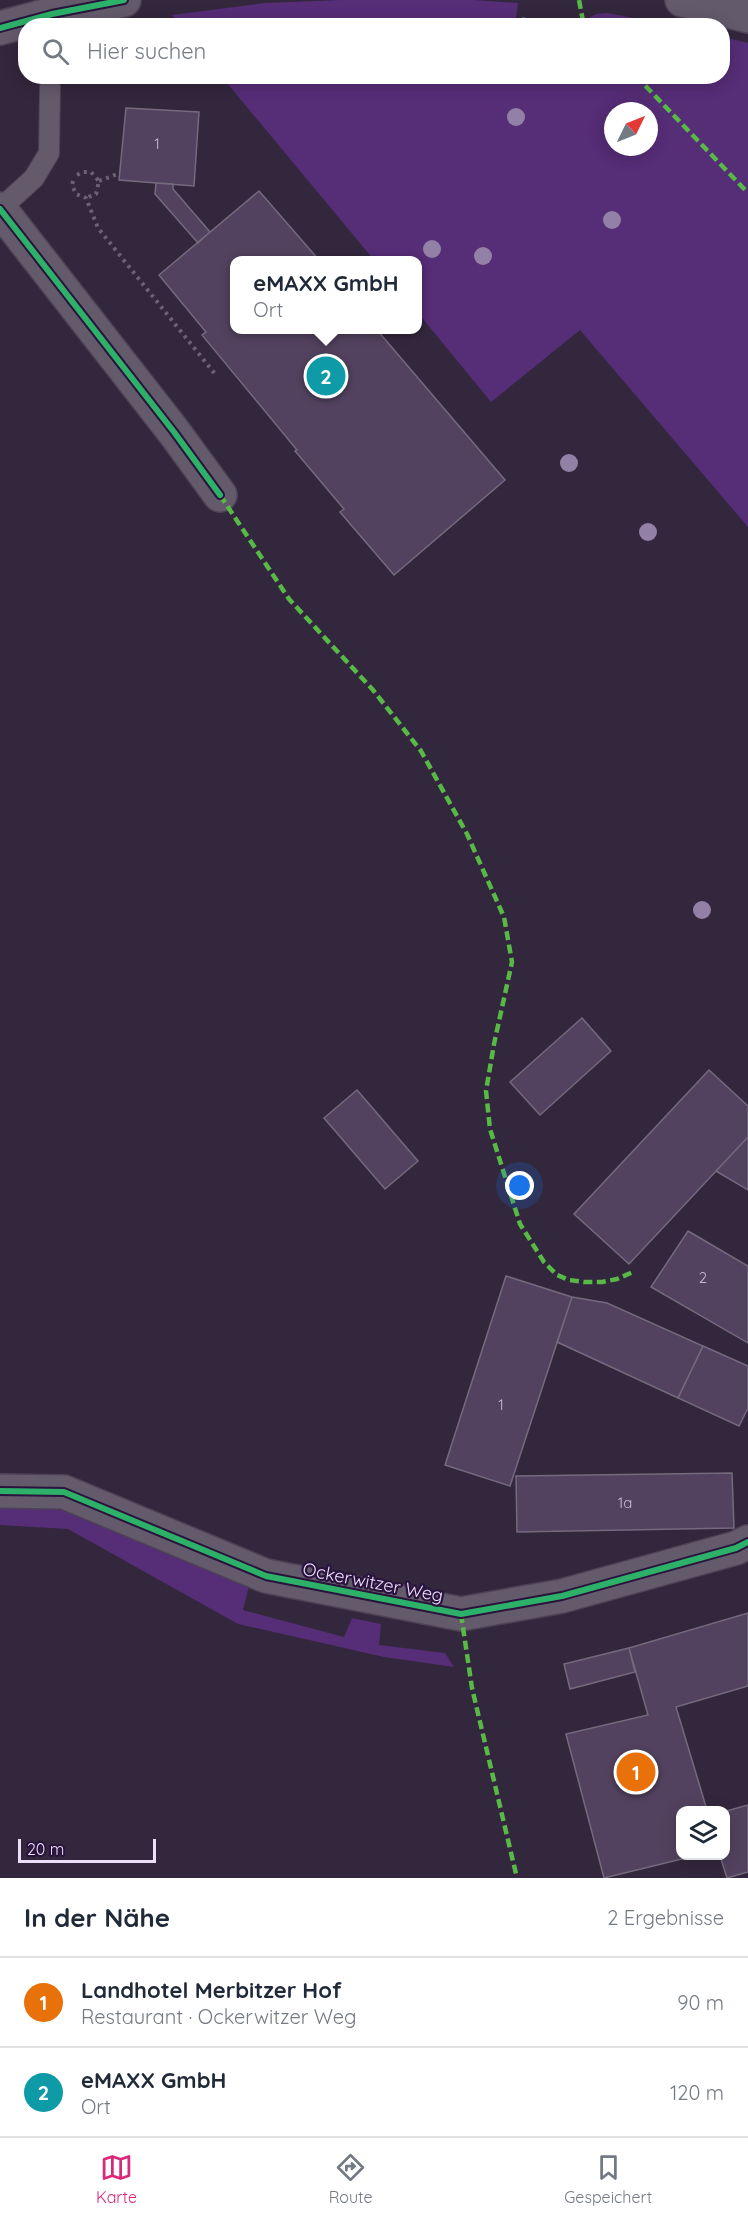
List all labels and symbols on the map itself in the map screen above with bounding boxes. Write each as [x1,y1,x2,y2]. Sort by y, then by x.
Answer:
north arrow [604,102,658,156]
house number: 1 [154,134,160,153]
pin: 2 [306,354,346,398]
your location [505,1171,534,1200]
house number: 2 [699,1268,707,1287]
house number: 1 [498,1395,504,1414]
house number: 1a [618,1493,632,1512]
street label: Ockerwitzer Weg [301,1557,445,1607]
pin: 1 [616,1750,656,1794]
scale bar [18,1836,156,1864]

